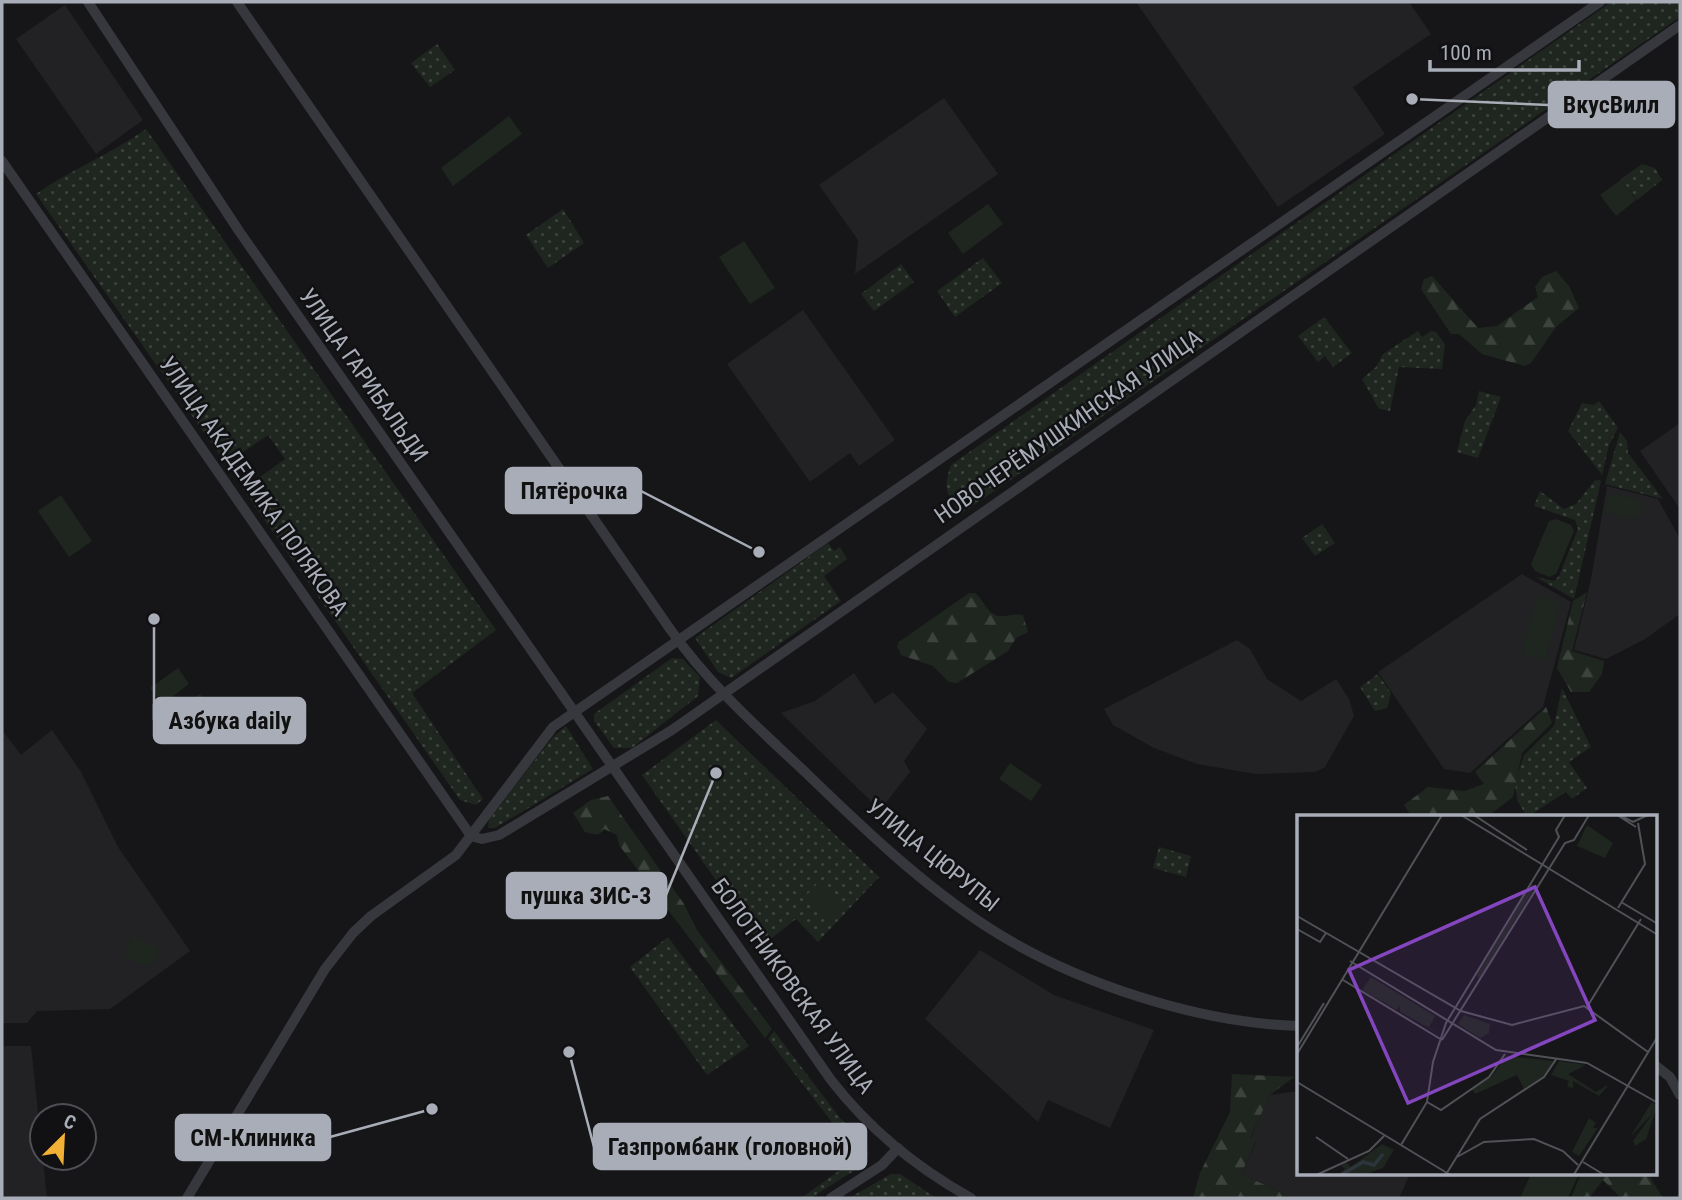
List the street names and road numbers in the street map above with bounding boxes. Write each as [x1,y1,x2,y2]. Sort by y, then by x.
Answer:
street label: УЛИЦА ГАРИБАЛЬДИ [294,283,434,467]
street label: НОВОЧЕРЁМУШКИНСКАЯ УЛИЦА [929,324,1207,529]
street label: УЛИЦА АКАДЕМИКА ПОЛЯКОВА [154,351,354,621]
street label: УЛИЦА ЦЮРУПЫ [861,794,1005,917]
street label: БОЛОТНИКОВСКАЯ УЛИЦА [705,874,880,1099]

